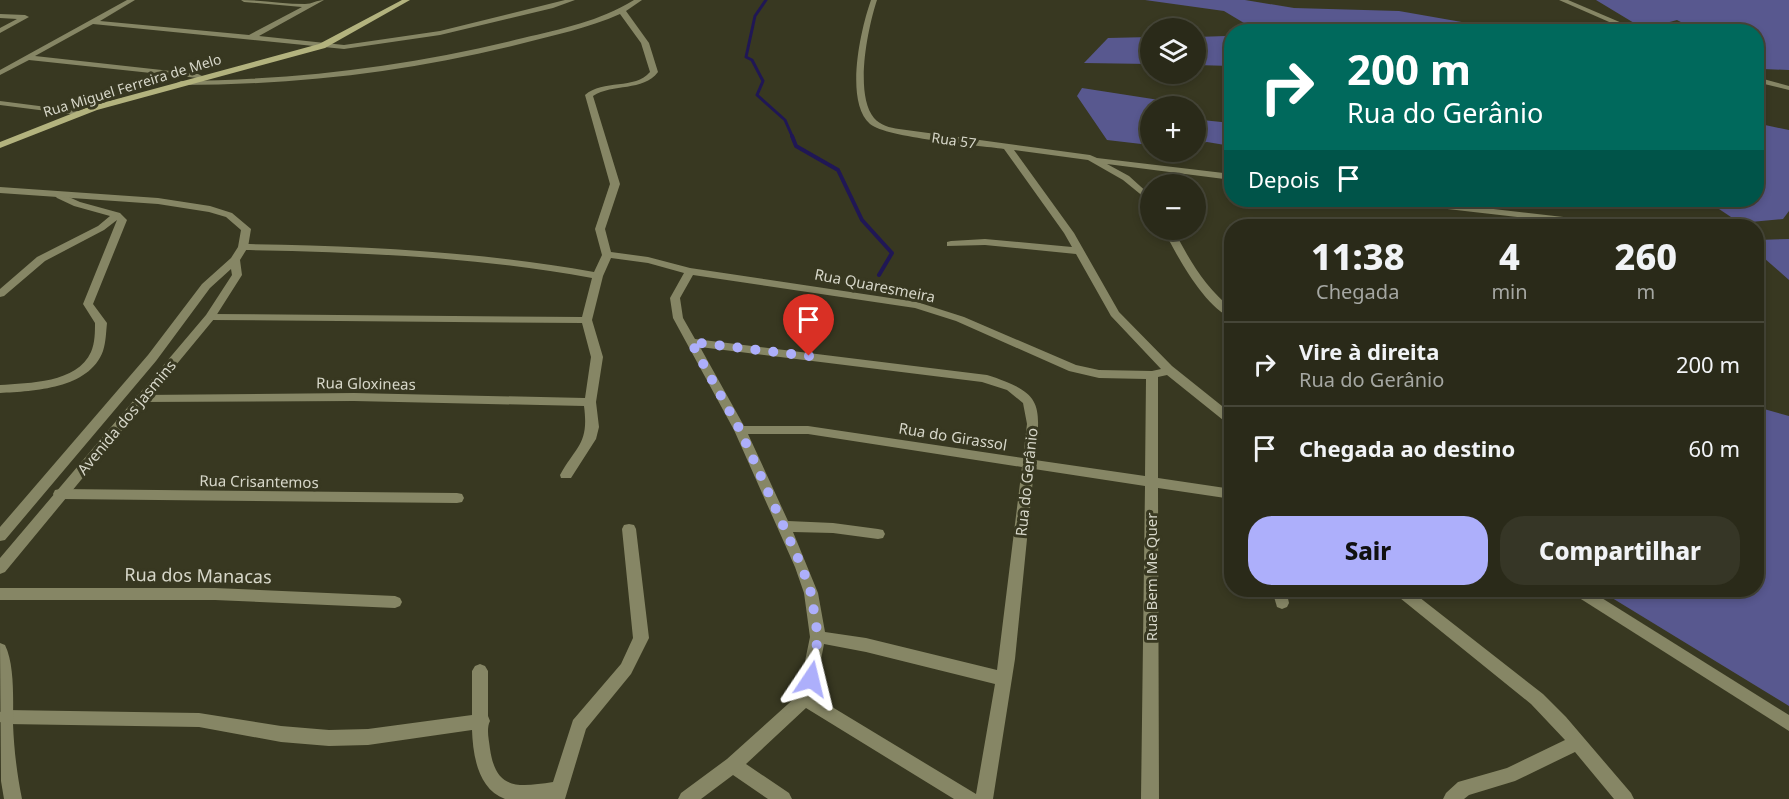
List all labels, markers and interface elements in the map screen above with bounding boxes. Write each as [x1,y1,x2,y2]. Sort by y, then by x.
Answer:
map controls [1140,18,1206,240]
button: layers [1140,18,1206,84]
text: 200 m [1347,40,1471,97]
icon: right [1248,48,1326,126]
street label: Rua Miguel Ferreira de Melo [41,49,223,121]
text: Rua do Gerânio [1347,94,1543,131]
button: + [1140,96,1206,162]
street label: Rua 57 [930,127,978,153]
icon: arrive [1332,162,1365,195]
text: Depois [1248,164,1320,194]
button: − [1140,174,1206,240]
text: 11:38 [1311,232,1404,281]
text: 4 [1499,232,1520,281]
text: 260 [1615,232,1677,281]
street label: Rua Quaresmeira [813,263,937,307]
text: Chegada [1316,278,1399,305]
text: min [1491,278,1528,305]
text: m [1636,278,1655,305]
pin [783,294,834,356]
icon: arrive [792,303,825,336]
text: Vire à direita [1299,336,1439,366]
icon: right [1248,348,1281,381]
text: 200 m [1676,349,1740,379]
street label: Avenida dos Jasmins [72,356,180,478]
text: Rua do Gerânio [1299,366,1444,393]
street label: Rua Gloxineas [316,372,416,394]
street label: Rua do Girassol [897,418,1009,454]
street label: Rua do Gerânio [1010,427,1042,537]
icon: arrive [1248,432,1281,465]
text: Chegada ao destino [1299,433,1515,463]
text: 60 m [1689,433,1740,463]
street label: Rua Crisantemos [199,470,319,492]
street label: Rua Bem Me Quer [1141,513,1161,641]
button: Sair [1248,516,1488,585]
button: Compartilhar [1500,516,1740,585]
street label: Rua dos Manacas [124,562,272,588]
position arrow [779,647,843,711]

